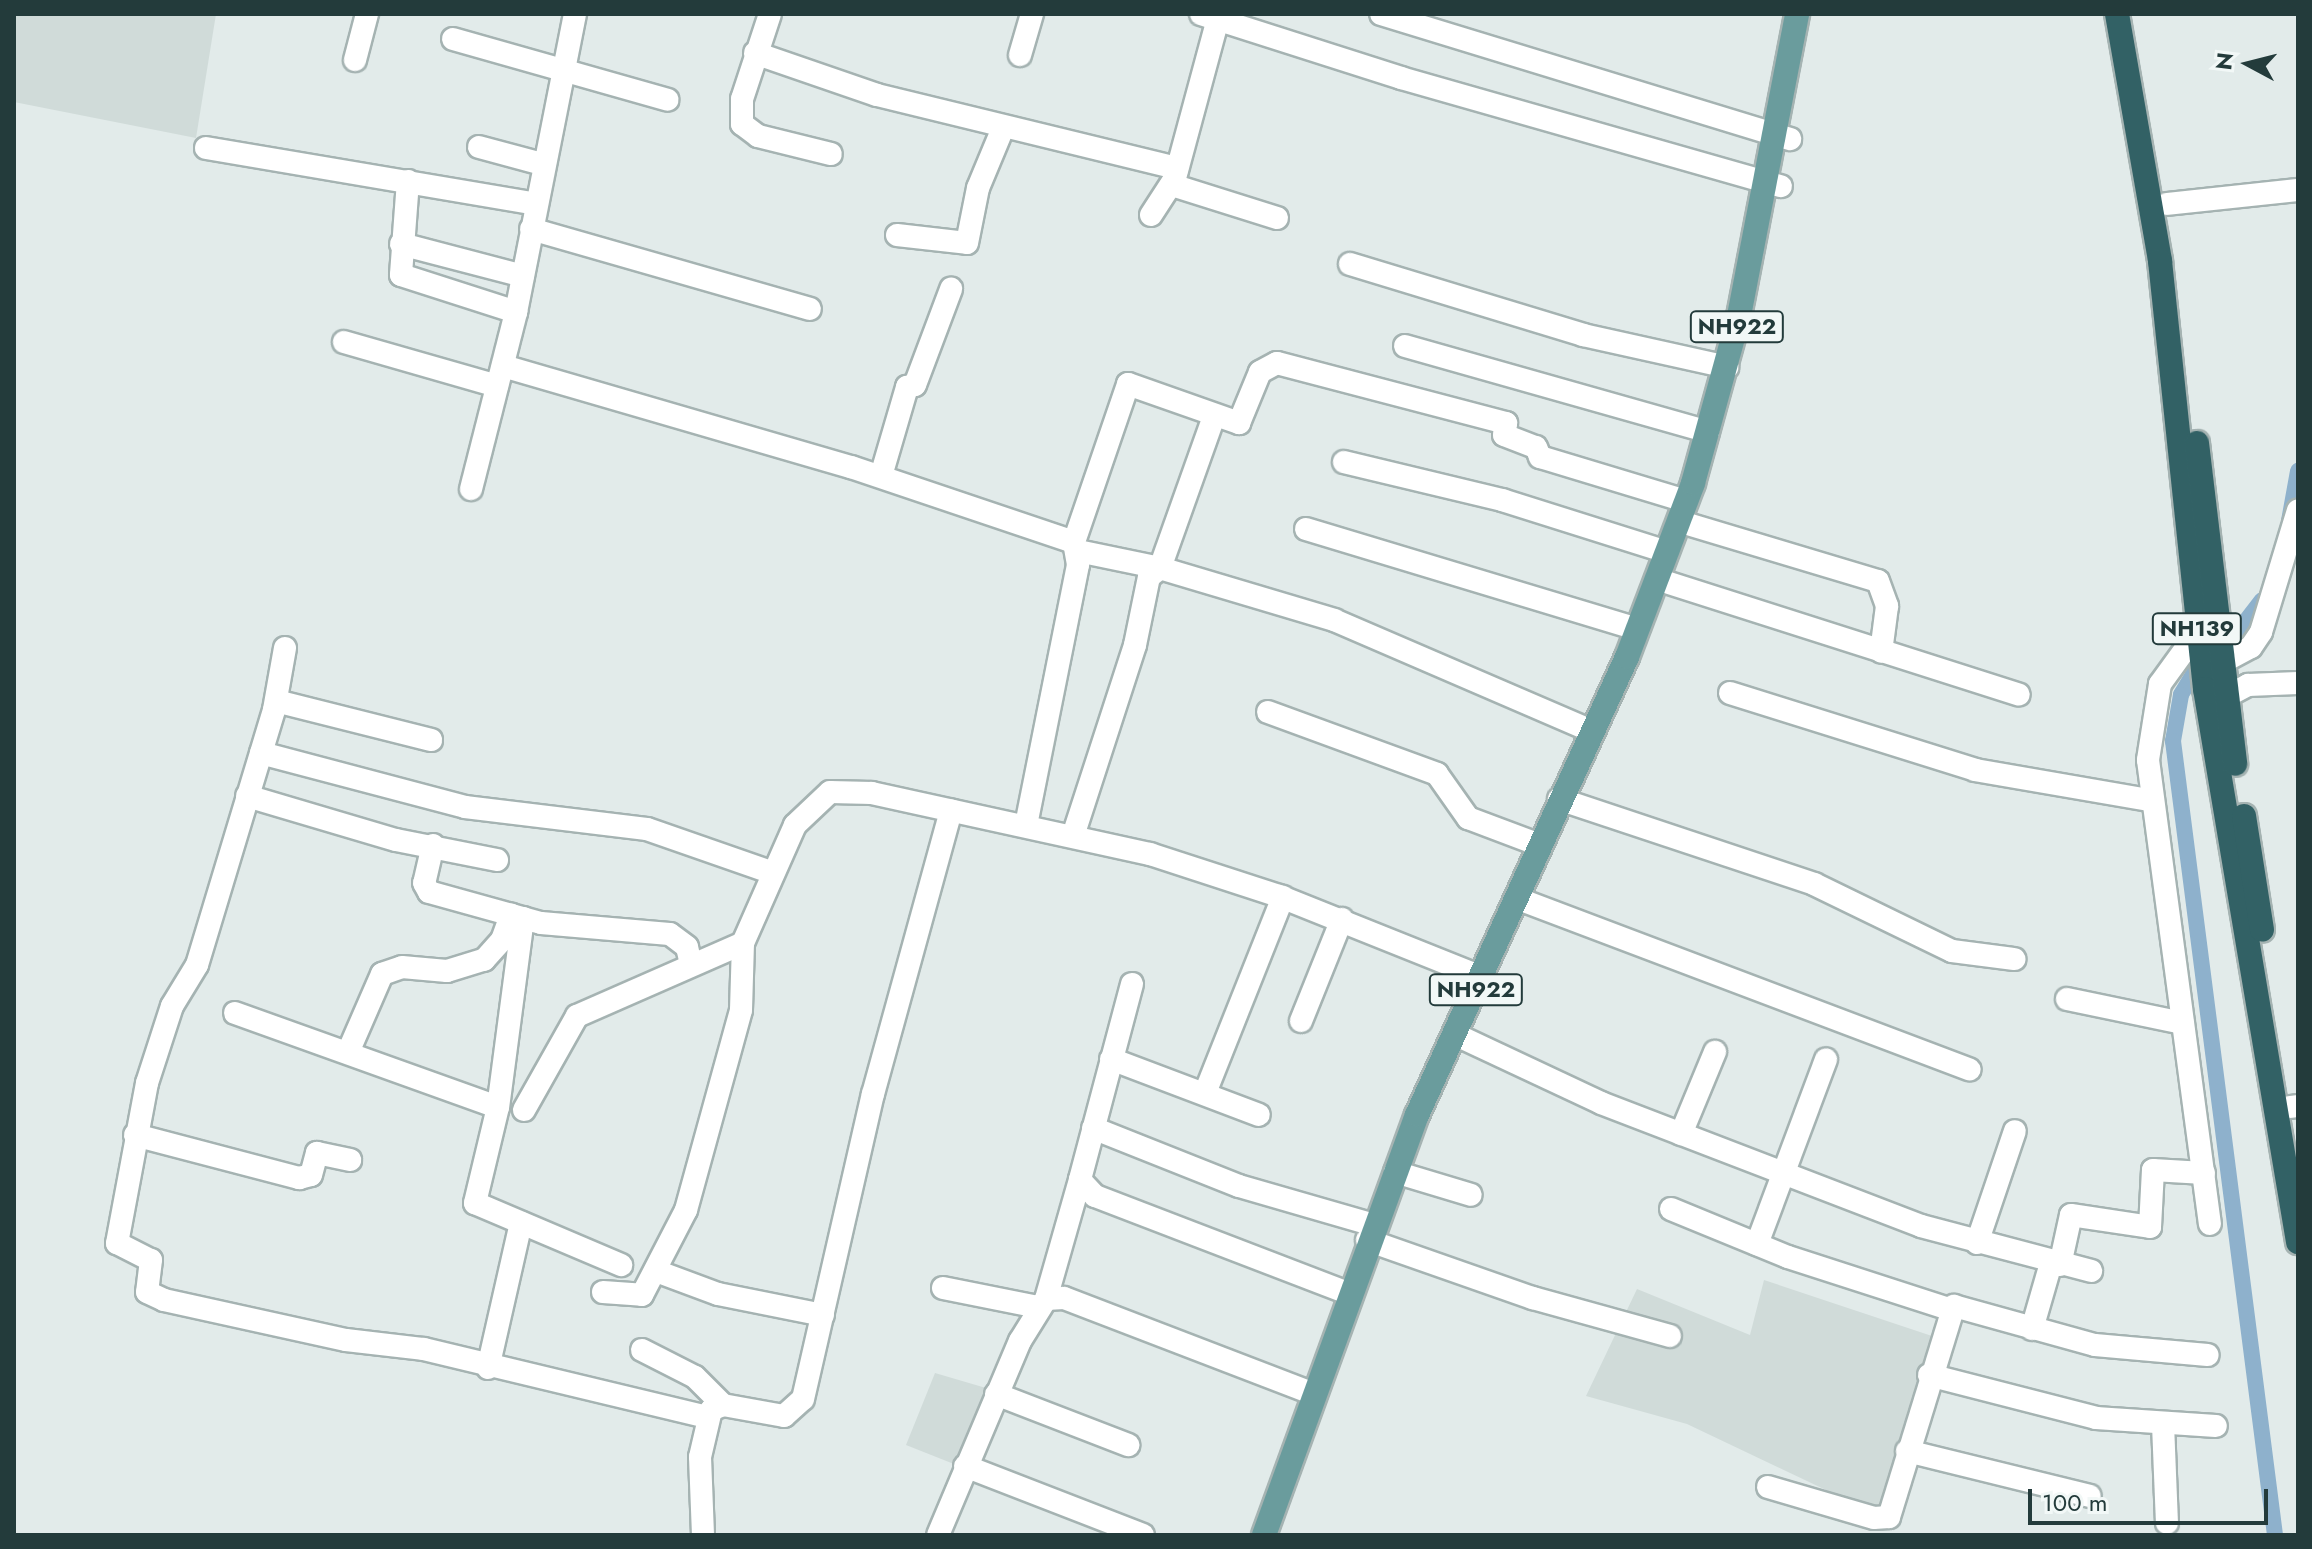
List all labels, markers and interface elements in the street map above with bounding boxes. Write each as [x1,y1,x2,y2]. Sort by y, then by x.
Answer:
north arrow [2208,24,2288,104]
text: N [2207,50,2241,72]
road number: NH922 [1689,309,1785,345]
road number: NH139 [2151,611,2243,647]
road number: NH922 [1428,972,1524,1008]
scale bar [2032,1473,2272,1523]
text: 100 m [2042,1485,2108,1520]

